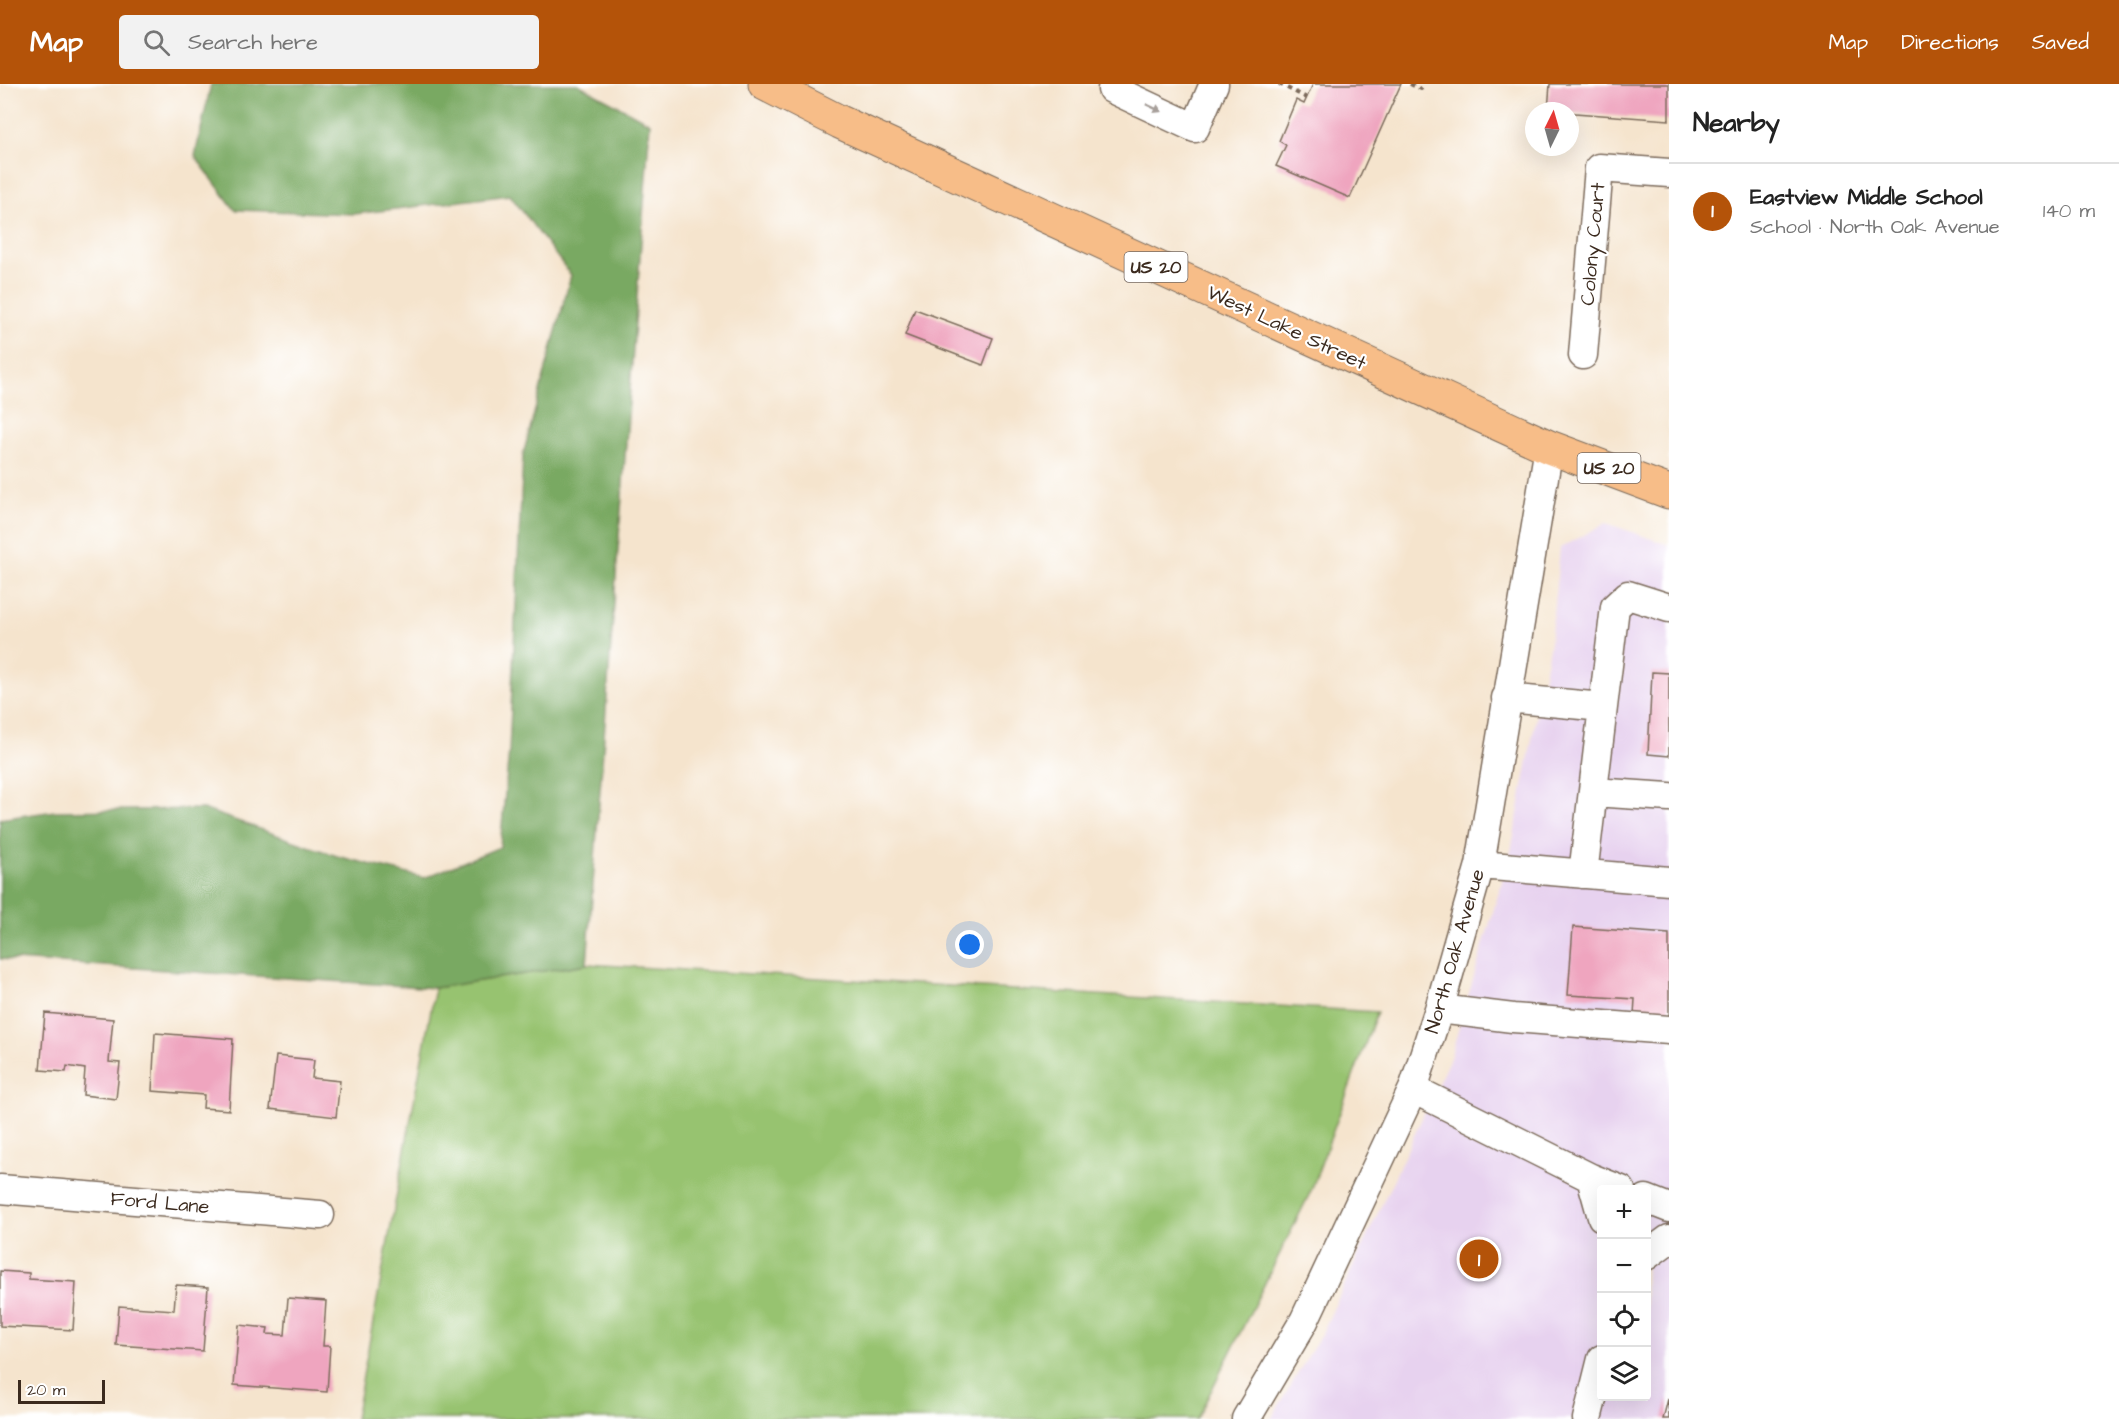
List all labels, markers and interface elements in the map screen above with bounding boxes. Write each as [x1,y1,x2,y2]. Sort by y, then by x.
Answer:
search box [119,15,539,69]
text: Map [30,23,83,62]
icon: search [140,26,173,59]
text: Search here [188,27,318,58]
text: Map [1828,28,1868,57]
text: Directions [1901,28,1999,57]
text: Saved [2032,28,2089,57]
north arrow [1525,102,1579,156]
one-way arrow [1145,104,1162,113]
text: Nearby [1693,105,1780,141]
street label: Colony Court [1574,181,1613,307]
text: Eastview Middle School [1750,182,1983,213]
text: 1 [1711,197,1714,225]
text: 140 m [2043,197,2095,225]
text: School · North Oak Avenue [1750,213,2000,241]
road number: US 20 [1124,252,1188,282]
street label: West Lake Street [1202,279,1371,377]
road number: US 20 [1578,453,1640,483]
street label: North Oak Avenue [1418,866,1492,1037]
your location [955,930,984,959]
street label: Ford Lane [109,1185,211,1221]
map controls [1597,1185,1651,1401]
button: + [1597,1185,1651,1239]
pin: 1 [1460,1236,1498,1282]
button: − [1597,1239,1651,1293]
button: locate [1597,1293,1651,1347]
button: layers [1597,1347,1651,1401]
scale bar [18,1377,105,1404]
text: 20 m [27,1379,65,1401]

